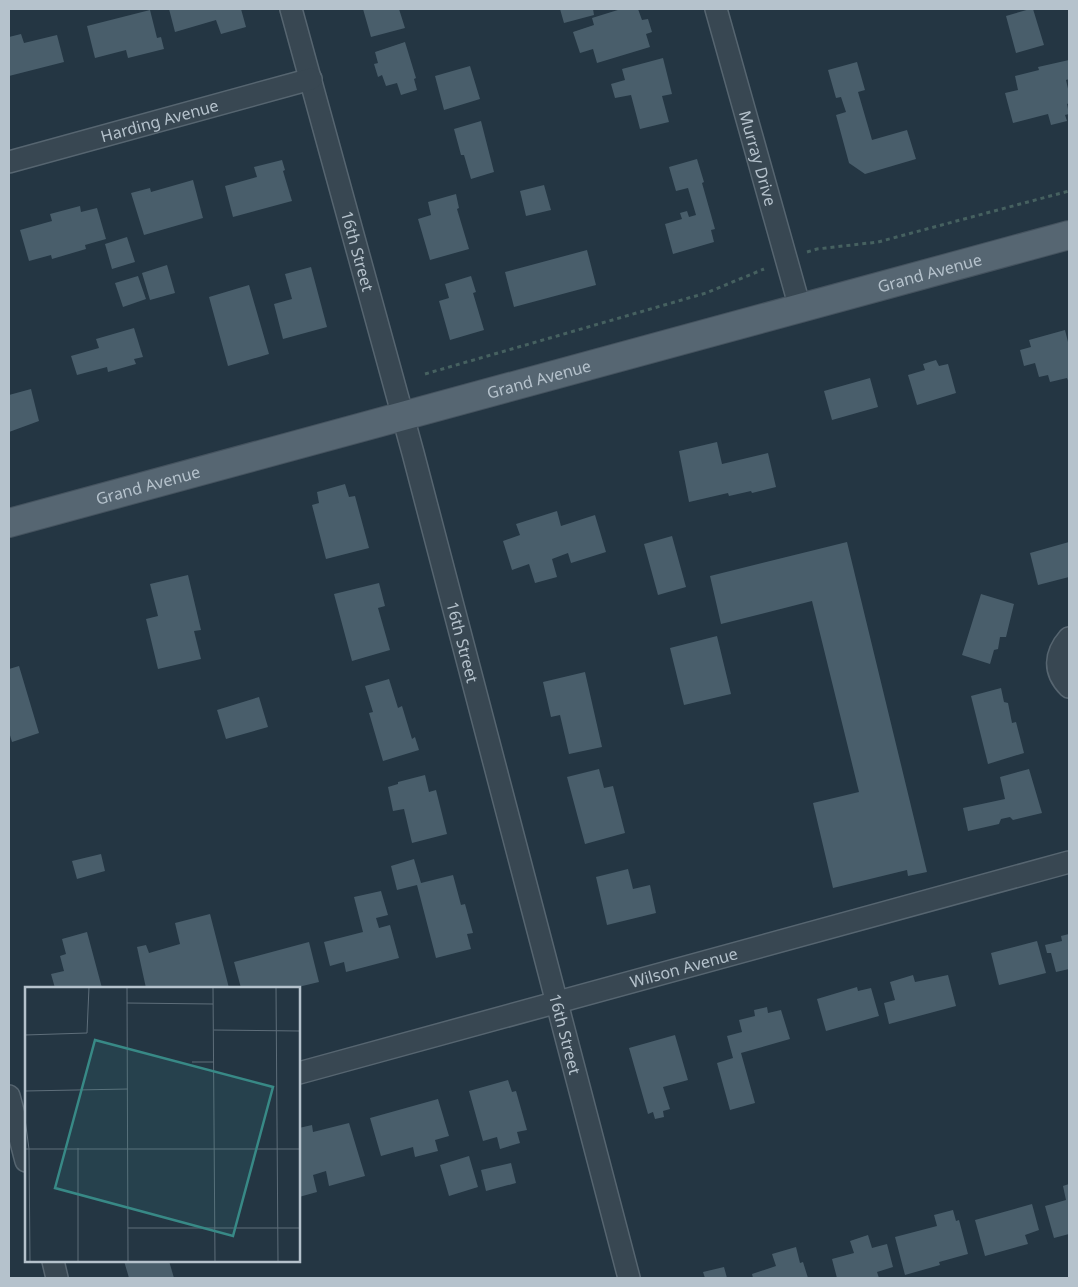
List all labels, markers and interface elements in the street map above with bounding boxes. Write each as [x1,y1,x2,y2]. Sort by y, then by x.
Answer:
street label: Harding Avenue [98,94,221,147]
street label: Murray Drive [734,108,782,208]
street label: 16th Street [336,208,379,294]
street label: Grand Avenue [875,248,984,298]
street label: Grand Avenue [484,354,593,404]
street label: Grand Avenue [93,461,203,510]
street label: 16th Street [441,599,484,685]
street label: Wilson Avenue [627,942,740,993]
inset map [25,987,300,1262]
street label: 16th Street [544,991,586,1077]

